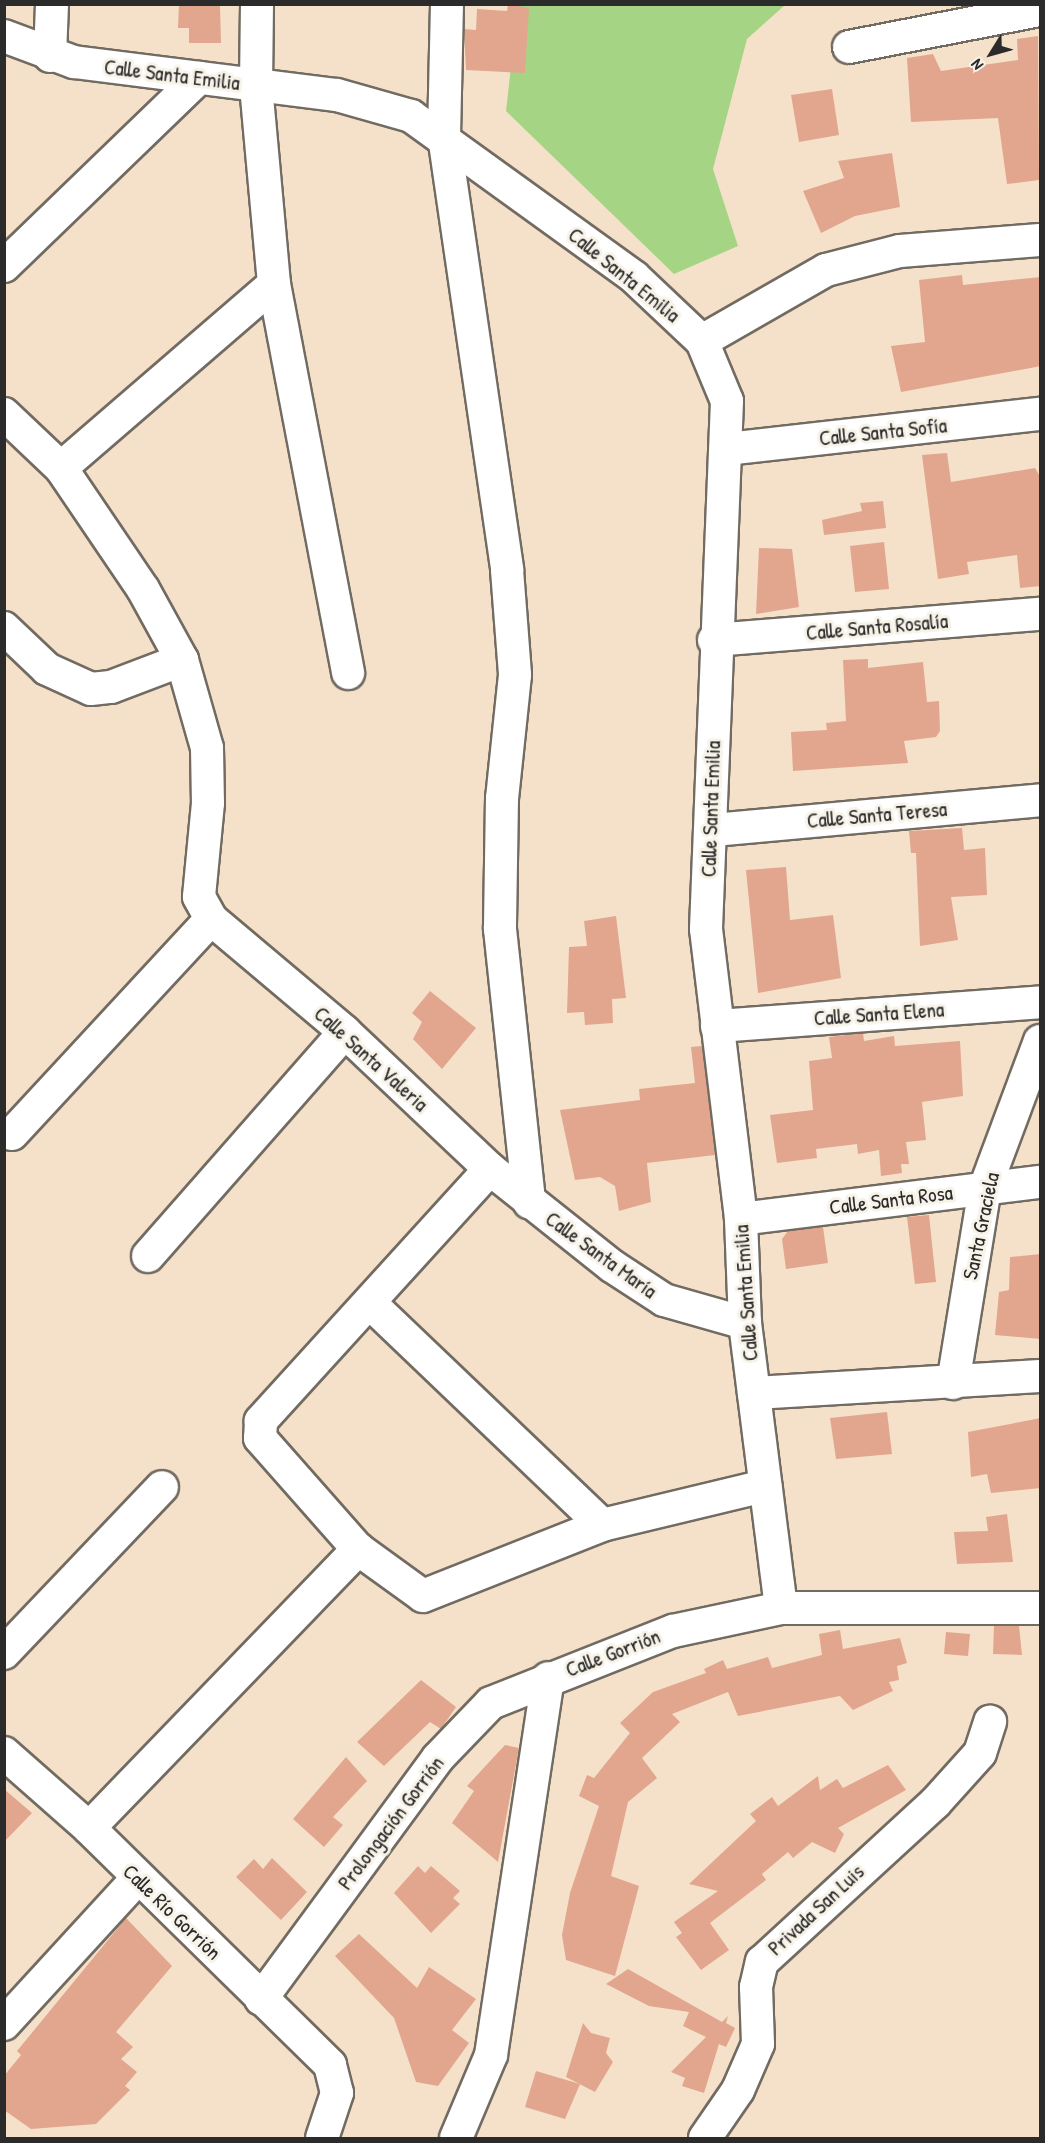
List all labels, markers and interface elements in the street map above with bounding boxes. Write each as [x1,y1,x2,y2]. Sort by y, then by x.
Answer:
north arrow [961,24,1021,84]
street label: Calle Santa Emilia [103,54,241,96]
text: N [965,55,988,75]
street label: Calle Santa Emilia [563,222,685,328]
street label: Calle Santa Sofía [818,413,948,451]
street label: Calle Santa Rosalía [805,608,949,646]
street label: Calle Santa Emilia [696,740,726,878]
street label: Calle Santa Teresa [806,796,948,834]
street label: Calle Santa Elena [813,997,945,1031]
street label: Calle Santa Valeria [309,1001,433,1117]
street label: Santa Graciela [957,1170,1005,1282]
street label: Calle Santa Rosa [828,1180,954,1220]
street label: Calle Santa María [540,1206,662,1304]
street label: Calle Santa Emilia [729,1224,763,1362]
street label: Calle Gorrión [562,1623,664,1683]
street label: Prolongación Gorrión [333,1751,449,1895]
street label: Calle Río Gorrión [118,1859,226,1965]
street label: Privada San Luis [763,1859,869,1961]

